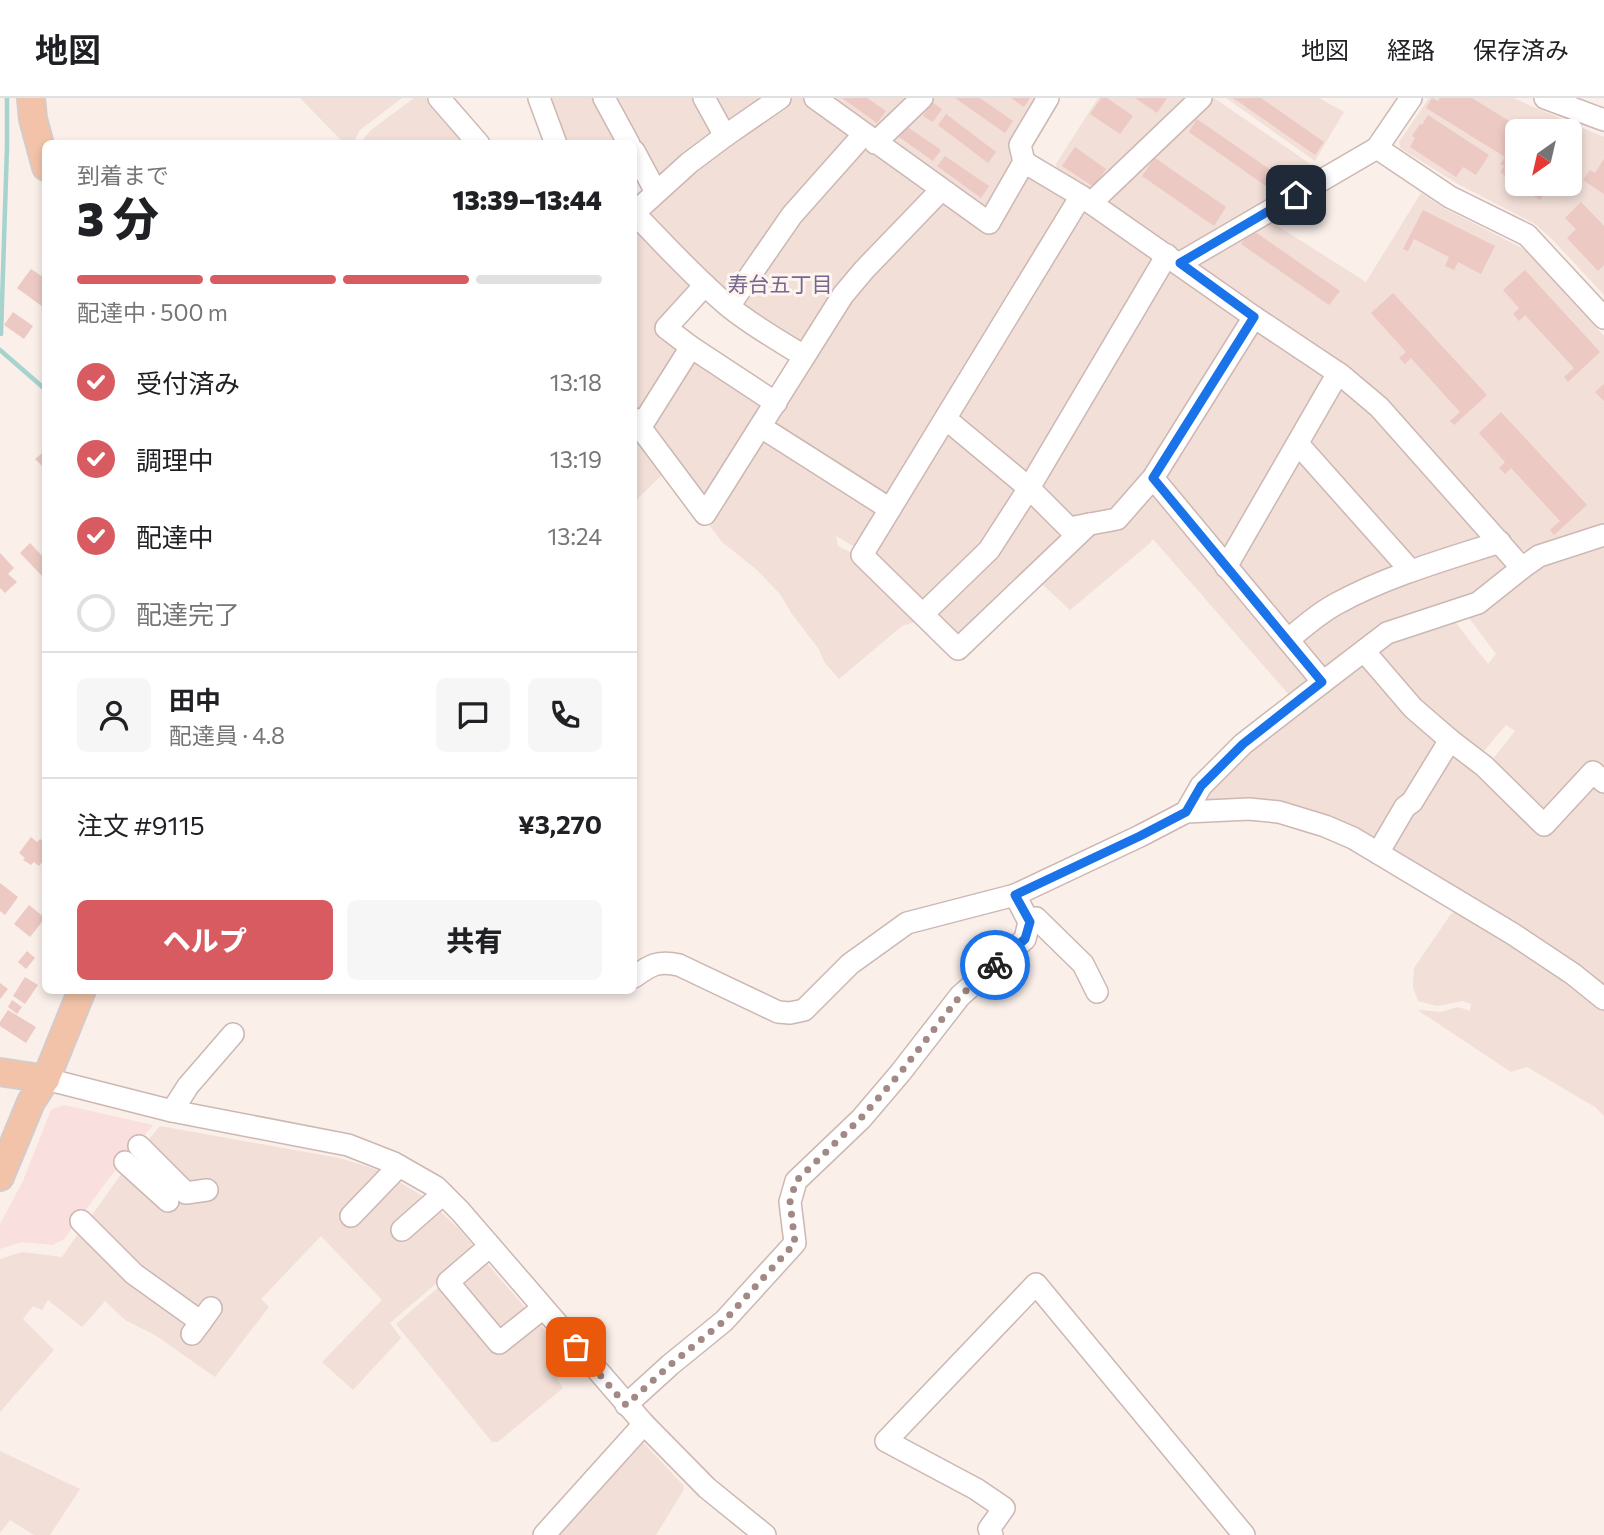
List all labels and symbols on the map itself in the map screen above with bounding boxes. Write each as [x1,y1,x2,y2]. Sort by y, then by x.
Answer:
north arrow [1505,119,1582,196]
pin [1266,165,1326,225]
district label: 寿台五丁目 [728,271,833,296]
courier [960,930,1030,1000]
pin [546,1317,606,1377]

